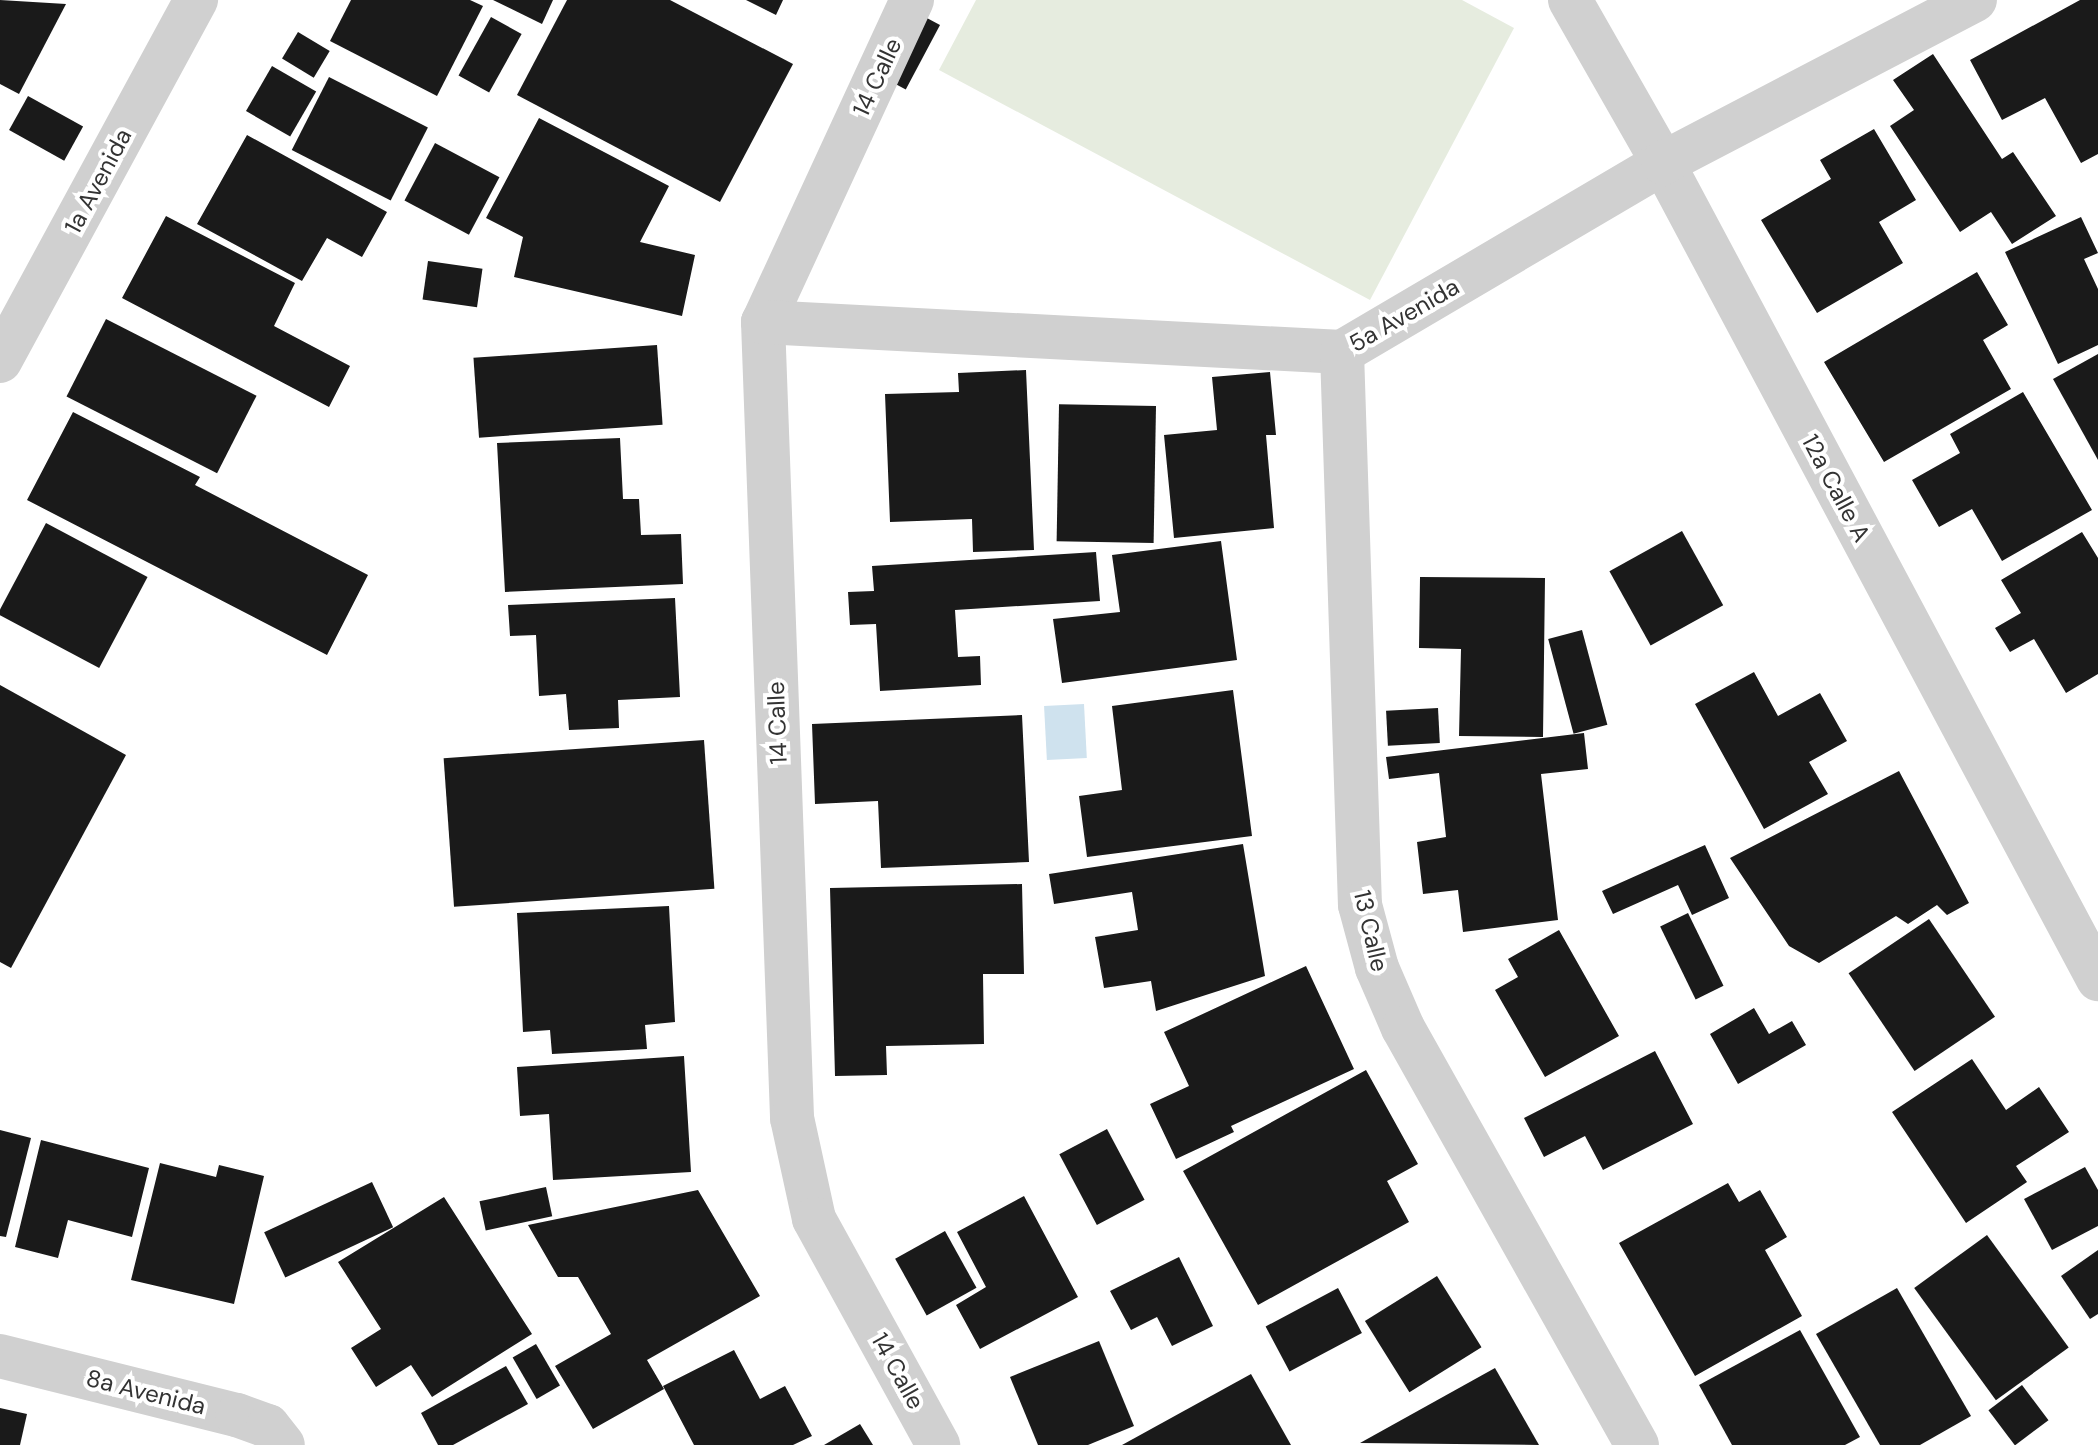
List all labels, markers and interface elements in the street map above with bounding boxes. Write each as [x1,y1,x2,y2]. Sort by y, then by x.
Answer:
street label: 14 Calle [846,33,908,121]
street label: 1a Avenida [58,123,138,239]
street label: 5a Avenida [1344,272,1464,358]
street label: 12a Calle A [1796,429,1876,547]
street label: 14 Calle [761,681,793,765]
street label: 13 Calle [1348,887,1394,975]
street label: 14 Calle [865,1328,931,1414]
street label: 8a Avenida [83,1363,209,1421]

